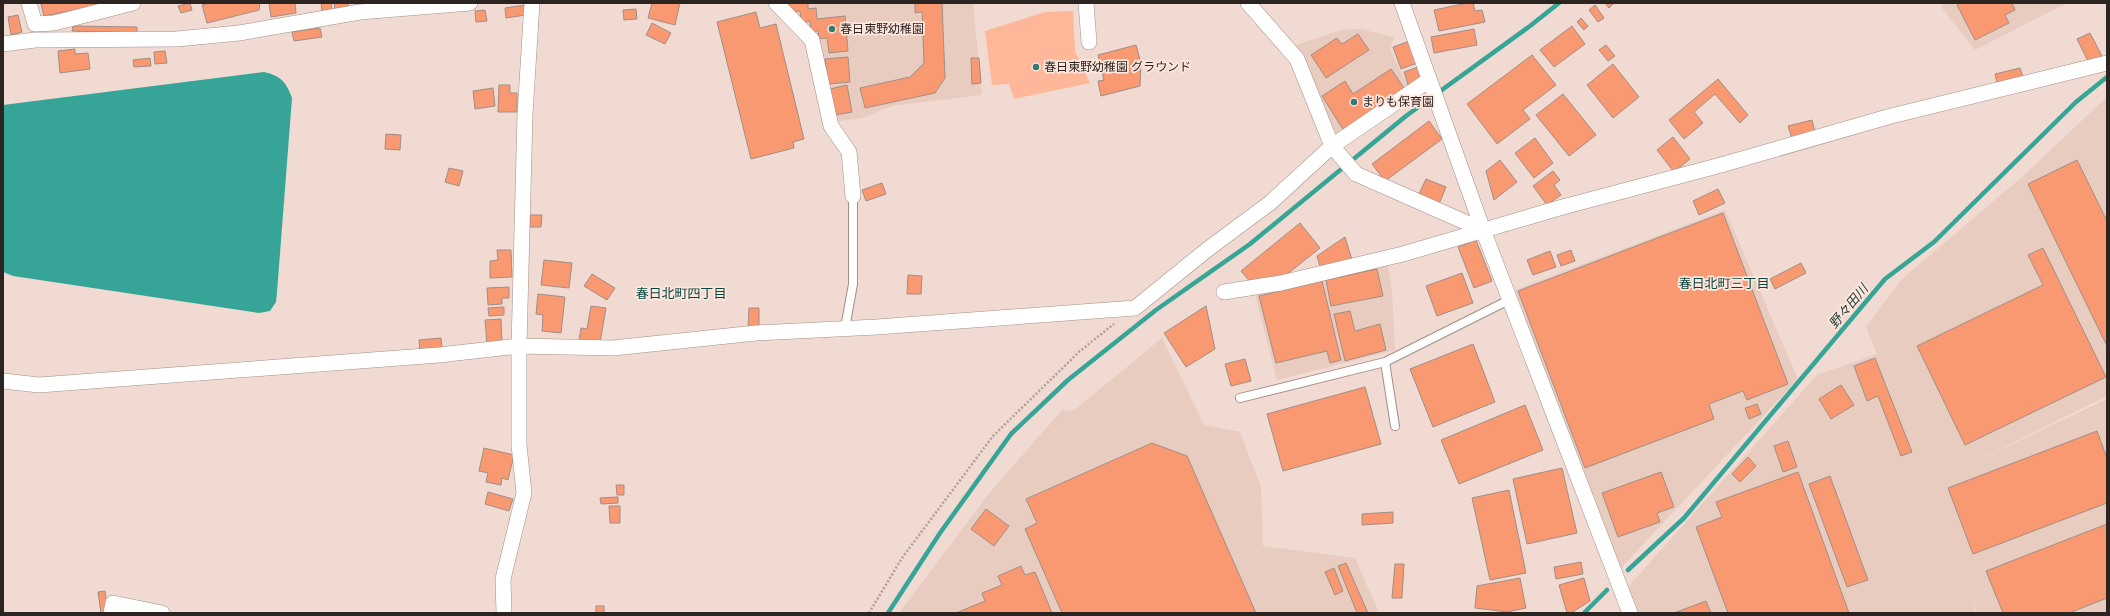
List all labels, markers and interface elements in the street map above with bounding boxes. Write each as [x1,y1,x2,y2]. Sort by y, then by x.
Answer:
place label: 春日東野幼稚園 [840,22,924,36]
marker: 春日東野幼稚園 [827,24,837,34]
place label: 春日東野幼稚園 グラウンド [1044,60,1191,74]
marker: 春日東野幼稚園 グラウンド [1031,62,1041,72]
place label: まりも保育園 [1362,95,1434,109]
marker: まりも保育園 [1349,97,1359,107]
district label: 春日北町三丁目 [1678,276,1770,291]
water label: 野々田川 [1826,280,1872,331]
district label: 春日北町四丁目 [635,286,727,301]

